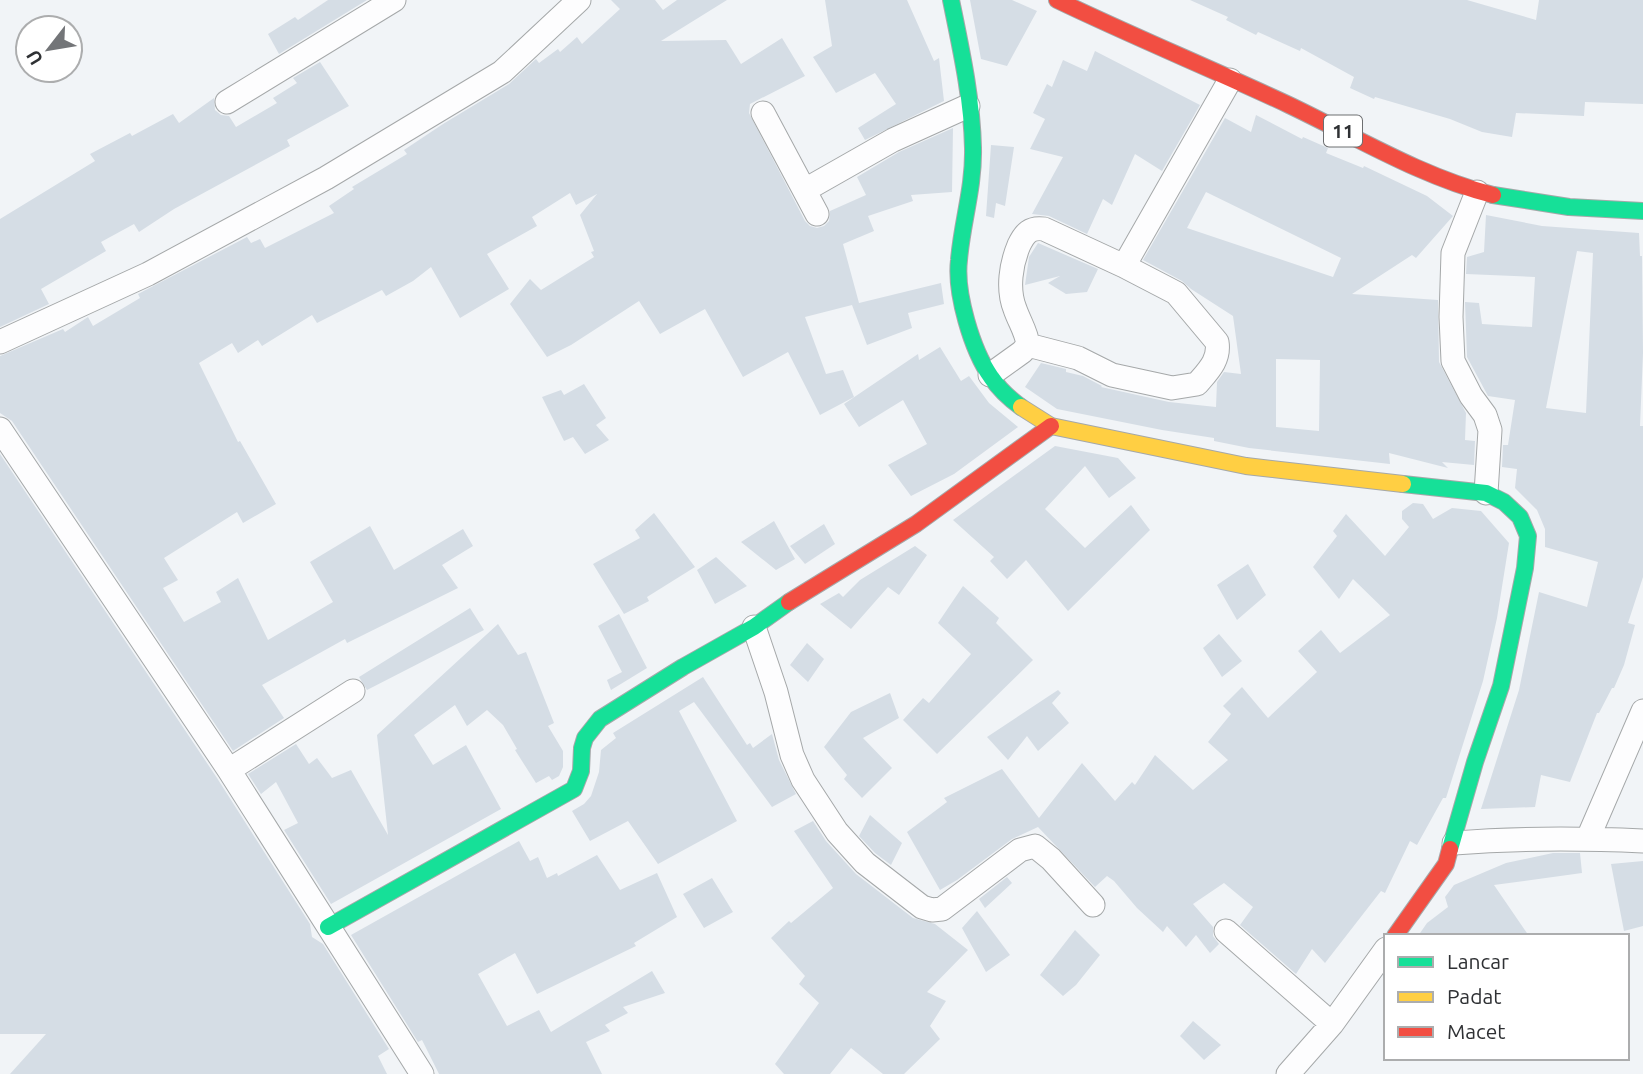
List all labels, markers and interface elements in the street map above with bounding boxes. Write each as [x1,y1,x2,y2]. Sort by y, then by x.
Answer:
north arrow [14,14,84,84]
text: U [22,46,47,69]
road number: 11 [1324,116,1362,146]
legend [1384,934,1629,1060]
text: Lancar [1447,949,1509,973]
text: Padat [1447,984,1502,1008]
text: Macet [1447,1019,1506,1043]

